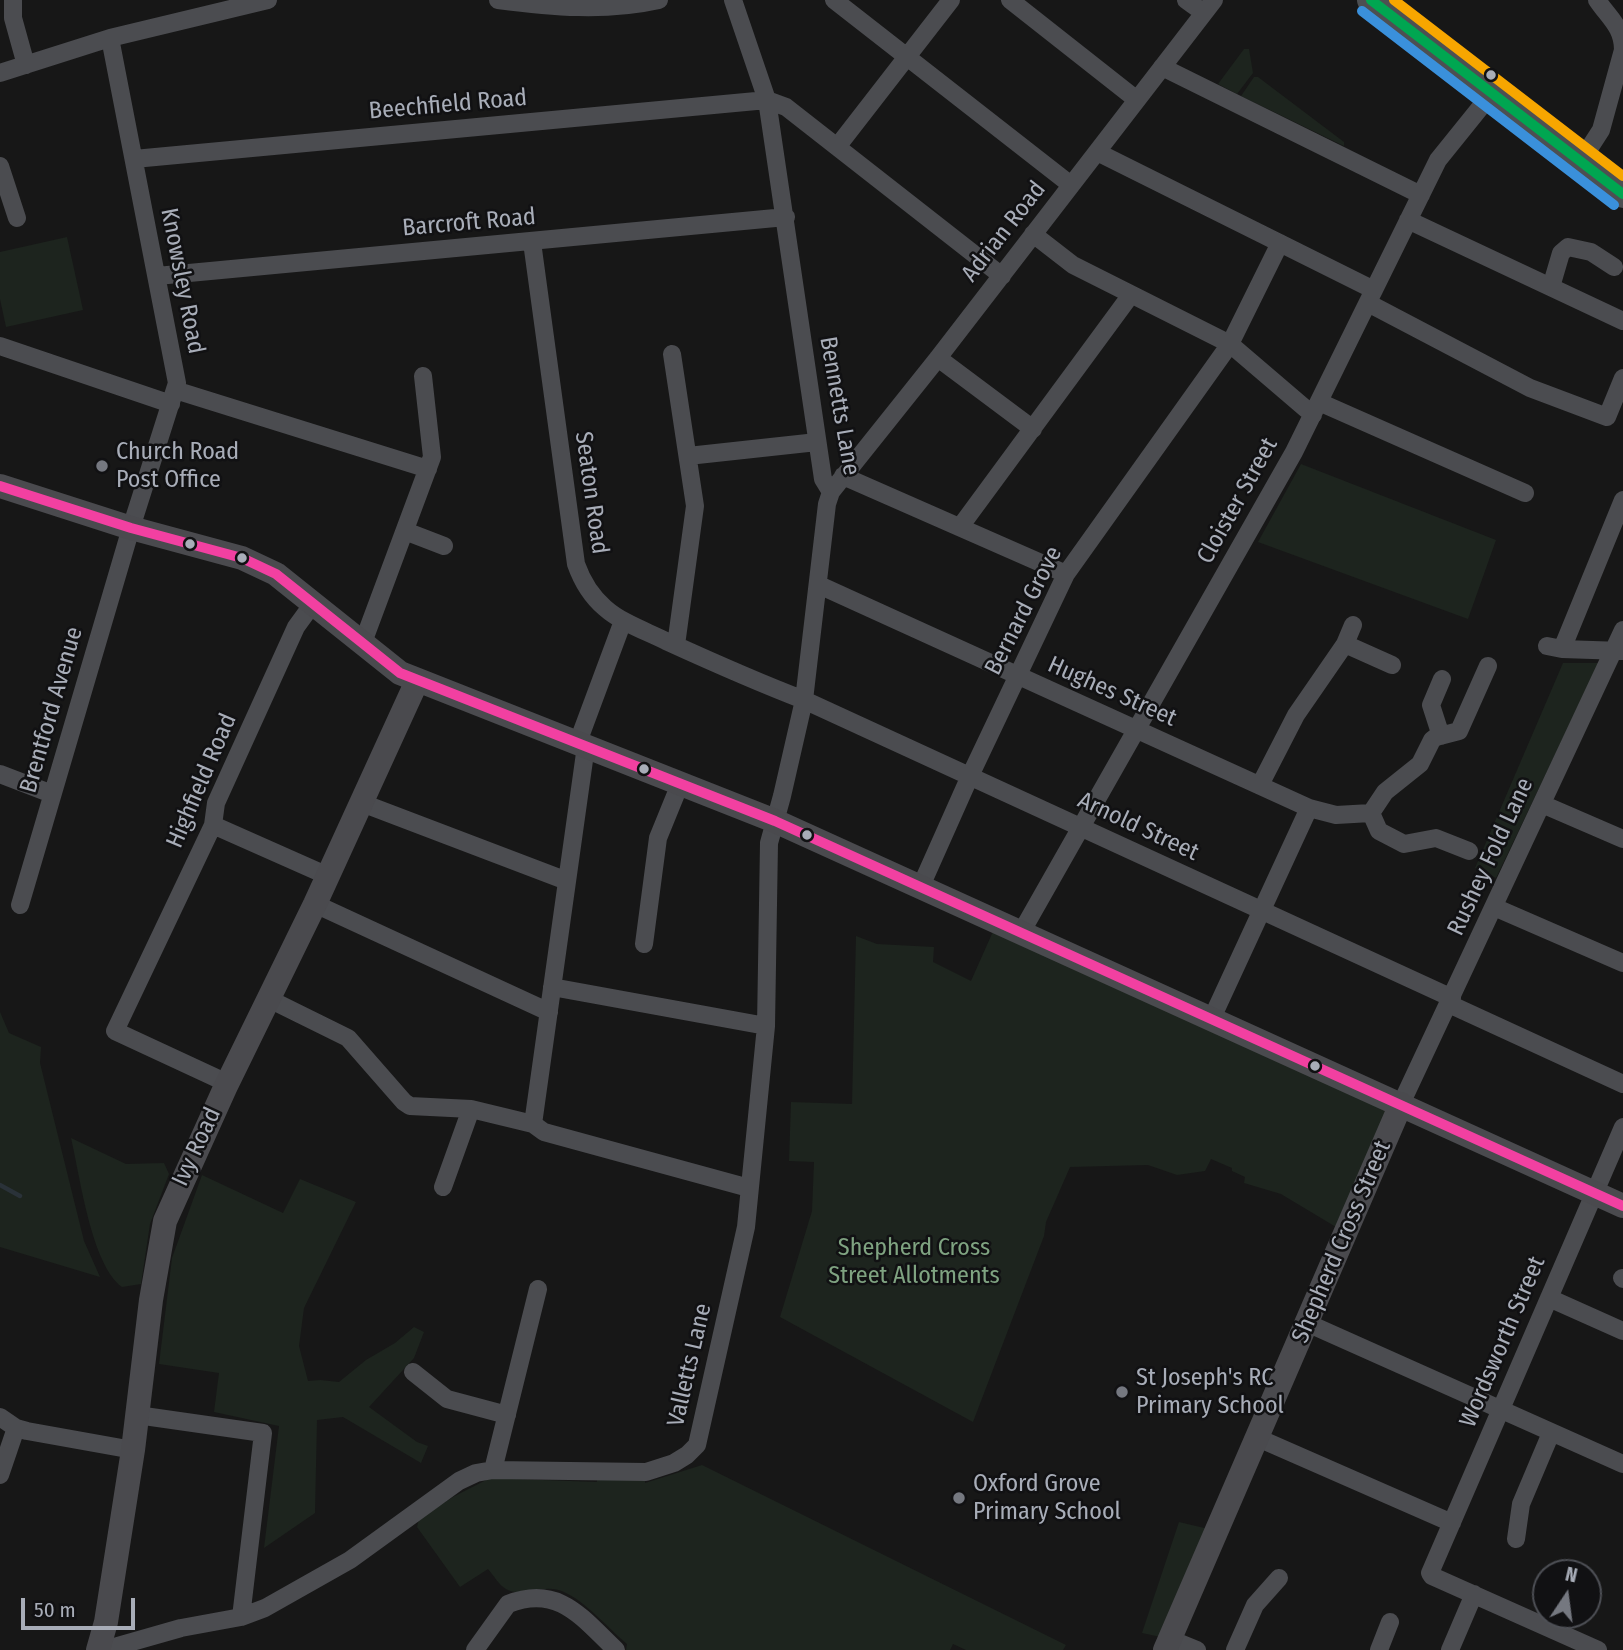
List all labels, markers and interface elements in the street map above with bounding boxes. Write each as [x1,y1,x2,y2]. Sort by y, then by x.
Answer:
unlabelled marker [1484,68,1498,82]
street label: Beechfield Road [368,84,528,126]
street label: Adrian Road [956,176,1052,288]
street label: Barcroft Road [401,203,537,243]
street label: Knowsley Road [154,206,210,356]
street label: Bennetts Lane [813,334,865,478]
street label: Seaton Road [568,430,614,556]
street label: Cloister Street [1192,433,1284,569]
place label: Church Road Post Office [116,438,239,494]
marker: Church Road Post Office [94,458,110,474]
unlabelled marker [183,537,197,551]
street label: Bernard Grove [979,542,1069,680]
unlabelled marker [235,551,249,565]
street label: Brentford Avenue [15,624,89,796]
street label: Hughes Street [1043,651,1181,733]
street label: Highfield Road [161,709,243,853]
unlabelled marker [637,762,651,776]
street label: Rushey Fold Lane [1442,774,1540,940]
street label: Arnold Street [1073,786,1203,868]
unlabelled marker [800,828,814,842]
unlabelled marker [1308,1059,1322,1073]
street label: Ivy Road [166,1103,228,1191]
street label: Shepherd Cross Street [1286,1137,1398,1347]
park label: Shepherd Cross Street Allotments [828,1234,1000,1290]
street label: Wordsworth Street [1454,1252,1552,1432]
street label: Valletts Lane [662,1301,718,1429]
place label: St Joseph's RC Primary School [1136,1364,1284,1420]
marker: St Joseph's RC Primary School [1114,1384,1130,1400]
place label: Oxford Grove Primary School [973,1470,1121,1526]
marker: Oxford Grove Primary School [951,1490,967,1506]
north arrow [1532,1559,1602,1629]
text: N [1563,1563,1580,1587]
scale bar [24,1584,138,1628]
text: 50 m [34,1597,76,1623]

